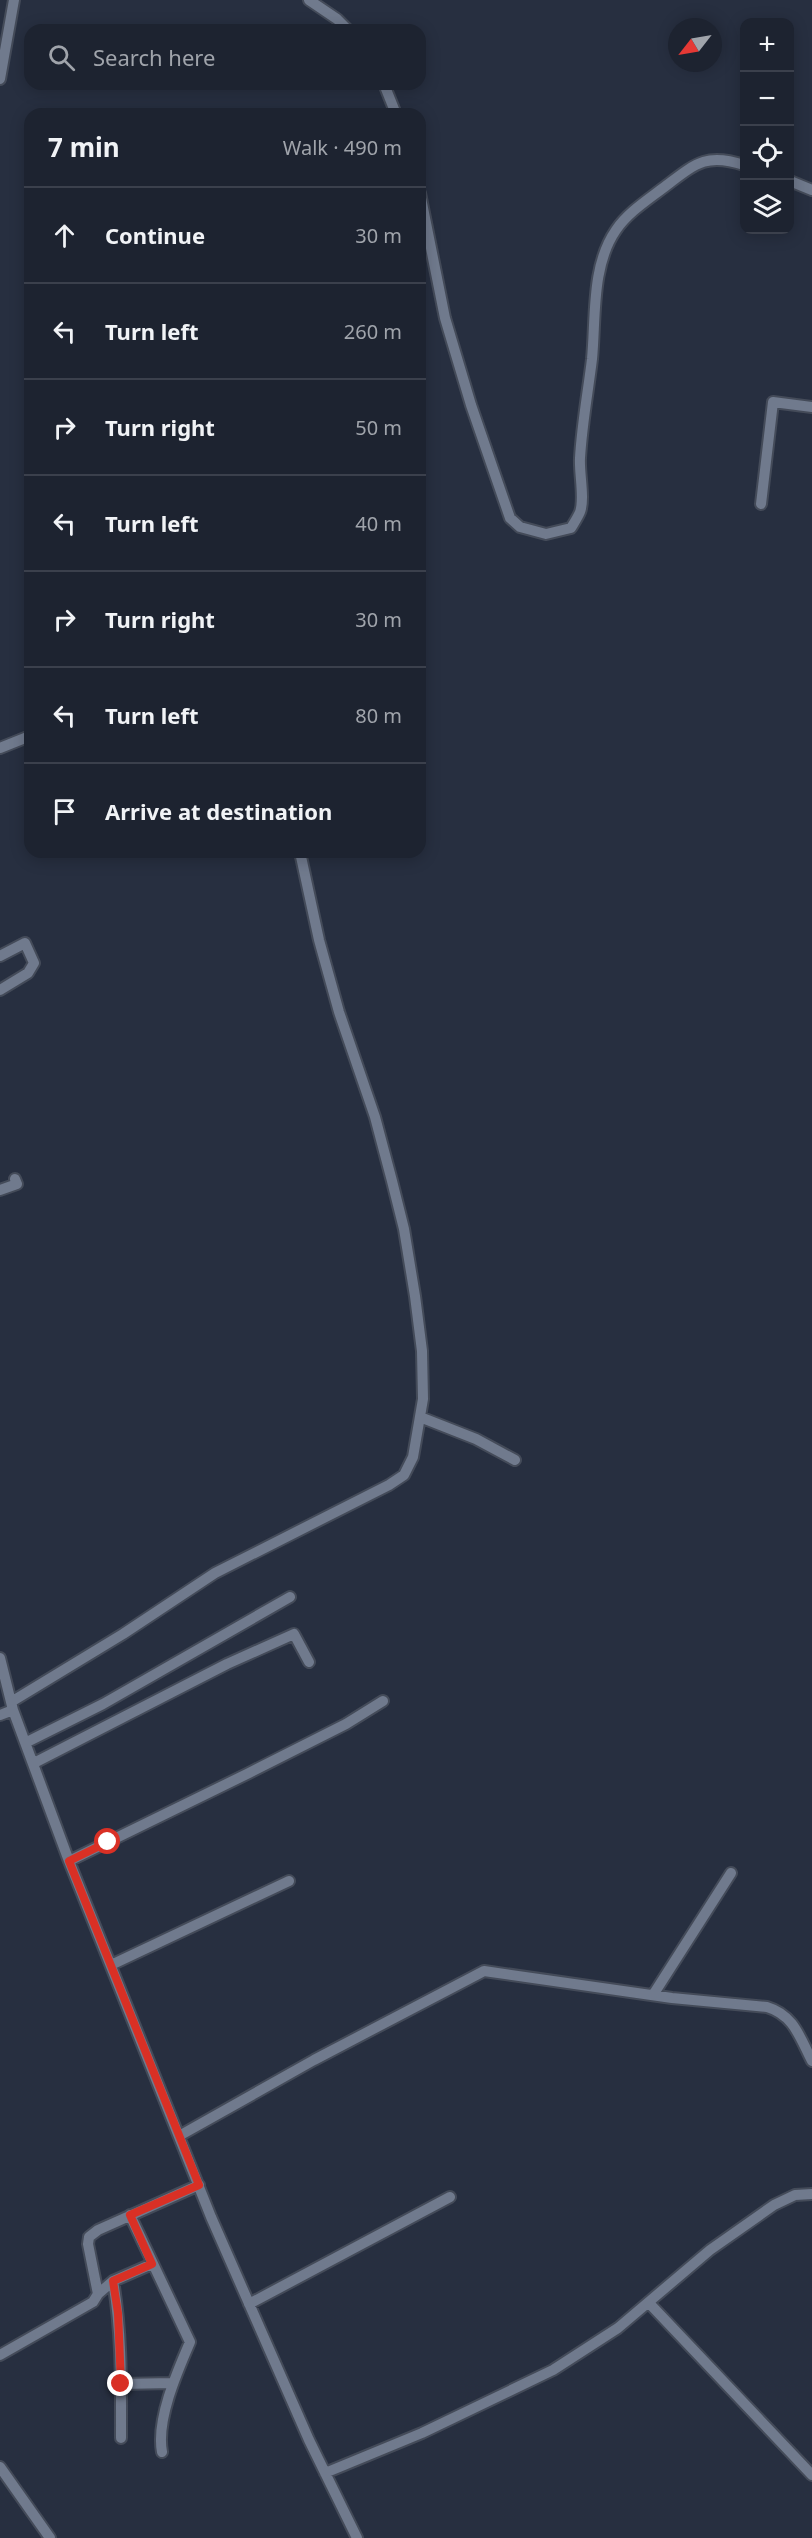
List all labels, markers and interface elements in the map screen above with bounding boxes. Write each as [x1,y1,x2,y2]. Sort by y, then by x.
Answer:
north arrow [668,18,722,72]
map controls [740,18,794,234]
button: + [740,18,794,72]
search box [24,24,426,90]
icon: search [45,41,78,74]
text: Search here [93,42,215,72]
button: − [740,72,794,126]
button: locate [740,126,794,180]
text: 7 min [48,129,120,165]
text: Walk · 490 m [283,134,402,161]
button: layers [740,180,794,234]
icon: ahead [48,219,81,252]
text: Continue [105,220,205,250]
text: 30 m [355,222,402,249]
icon: left [48,315,81,348]
text: Turn left [105,316,199,346]
text: 260 m [344,318,402,345]
icon: right [48,411,81,444]
text: Turn right [105,412,215,442]
text: 50 m [355,414,402,441]
icon: left [48,507,81,540]
text: Turn left [105,508,199,538]
text: 40 m [355,510,402,537]
icon: right [48,603,81,636]
text: Turn right [105,604,215,634]
text: 30 m [355,606,402,633]
icon: left [48,699,81,732]
text: Turn left [105,700,199,730]
text: 80 m [355,702,402,729]
icon: arrive [48,795,81,828]
text: Arrive at destination [105,796,332,826]
route start [94,1828,120,1854]
route end [107,2370,133,2396]

